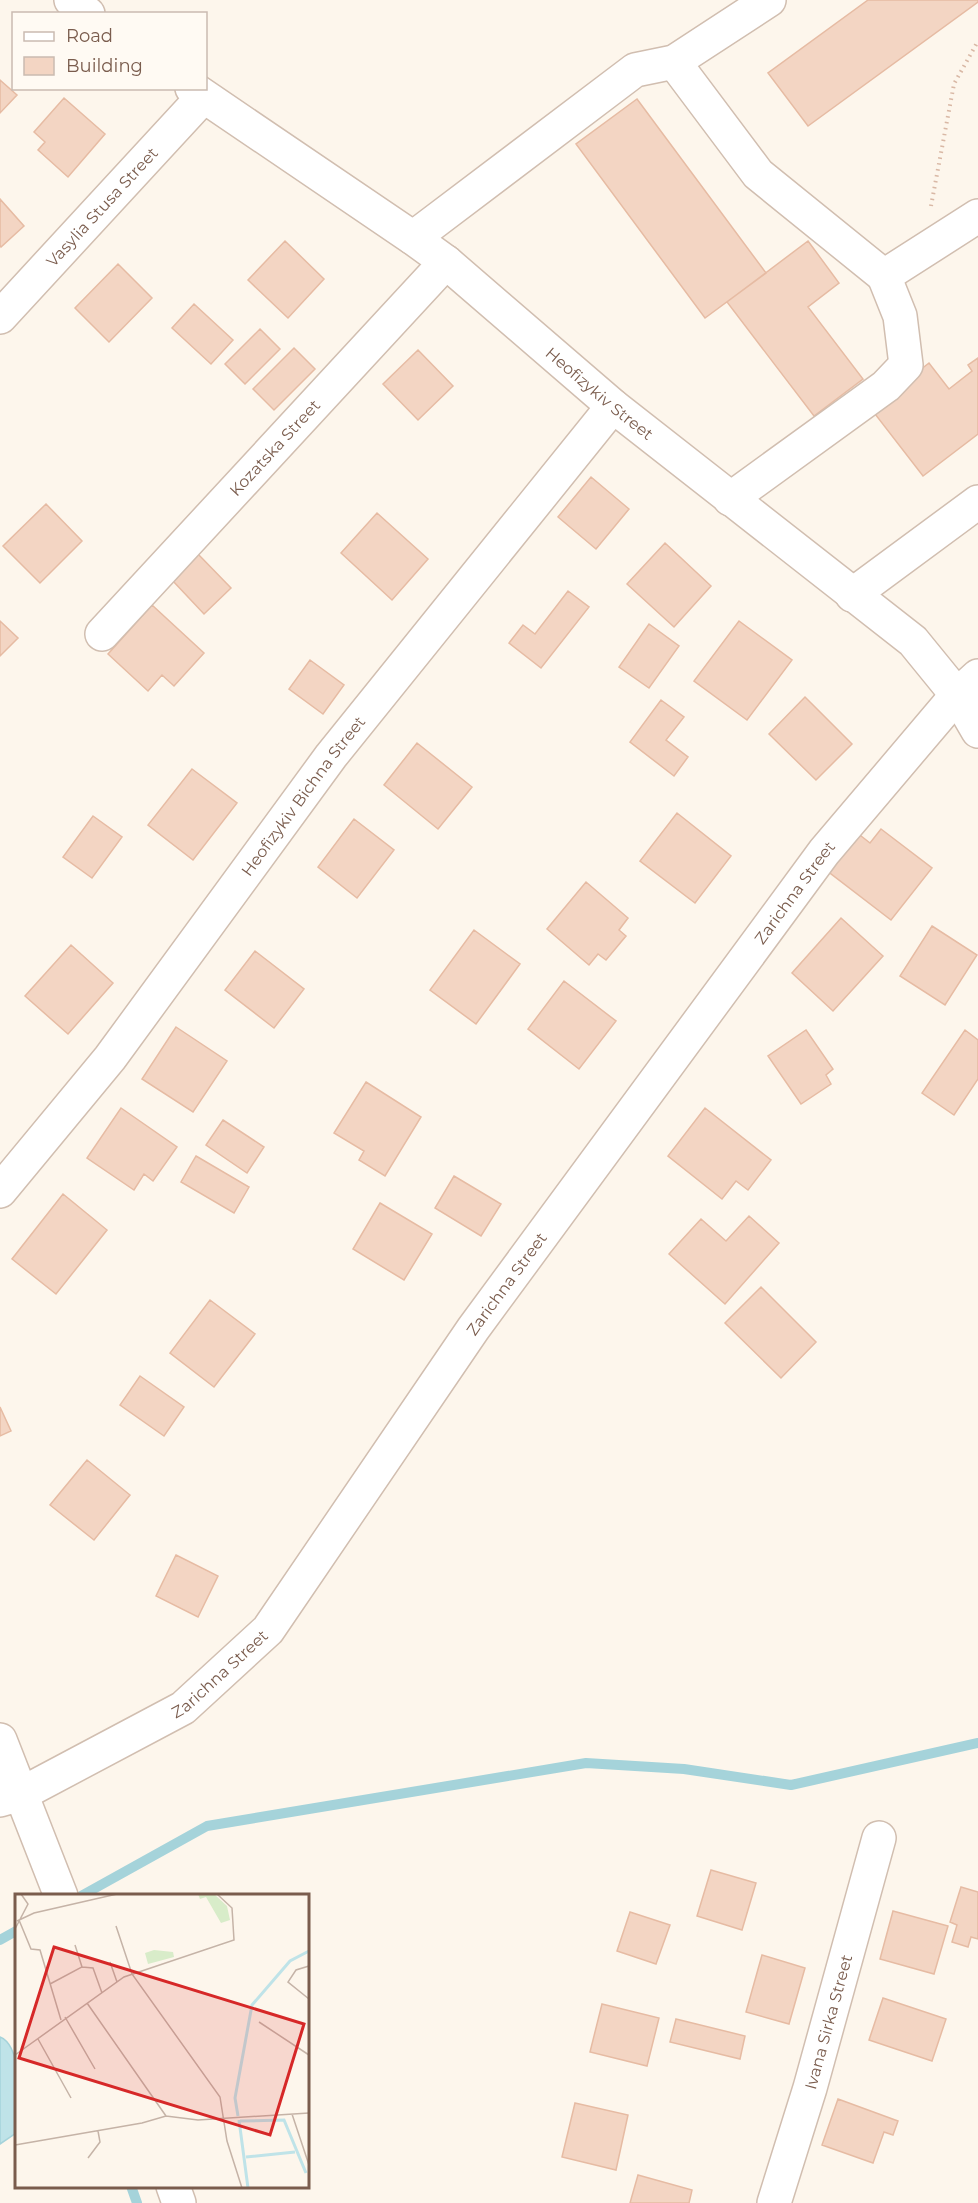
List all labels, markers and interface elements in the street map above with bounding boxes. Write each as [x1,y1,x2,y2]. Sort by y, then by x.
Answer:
legend [12,12,207,90]
text: Road [66,25,113,47]
text: Building [66,55,143,77]
street label: Vasylia Stusa Street [42,143,162,271]
street label: Heofizykiv Street [542,343,657,444]
street label: Kozatska Street [226,395,324,500]
street label: Heofizykiv Bichna Street [237,712,370,880]
street label: Zarichna Street [751,837,839,948]
street label: Zarichna Street [463,1228,551,1339]
street label: Zarichna Street [168,1626,272,1722]
inset map [15,1894,309,2188]
street label: Ivana Sirka Street [801,1952,856,2092]

